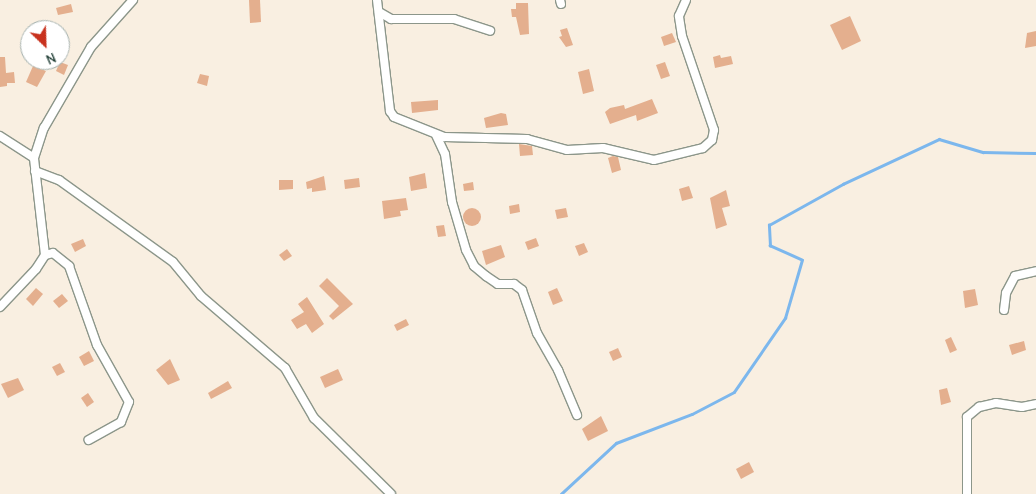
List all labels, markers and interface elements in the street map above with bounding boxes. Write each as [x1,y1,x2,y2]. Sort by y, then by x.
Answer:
north arrow [20,20,70,70]
text: N [43,49,59,68]

